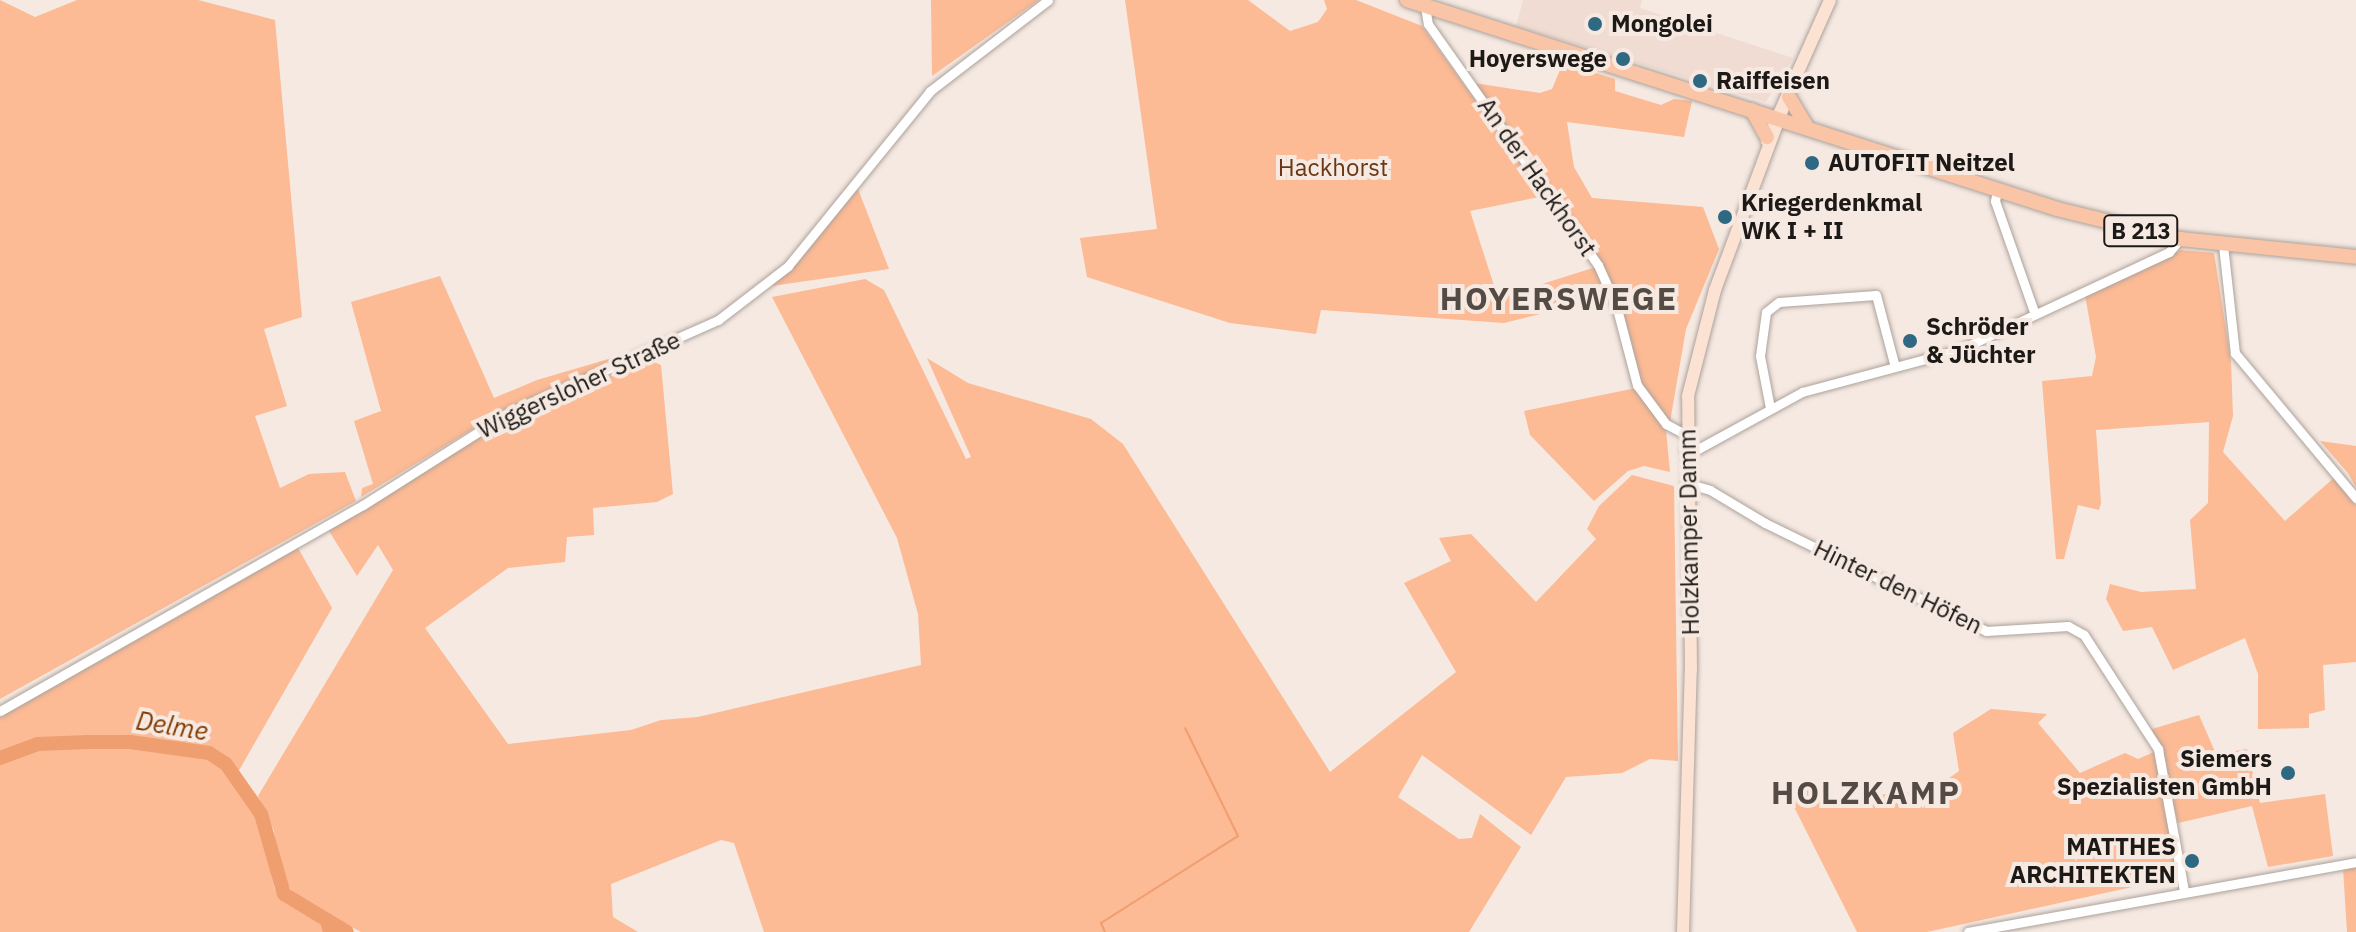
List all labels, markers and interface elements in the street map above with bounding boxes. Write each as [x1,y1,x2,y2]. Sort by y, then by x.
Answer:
place label: Mongolei [1611,10,1713,38]
marker: Mongolei [1586,15,1604,33]
place label: Hoyerswege [1469,45,1607,73]
marker: Hoyerswege [1614,50,1632,68]
place label: Raiffeisen [1716,67,1830,95]
marker: Raiffeisen [1691,72,1709,90]
street label: An der Hackhorst [1472,92,1602,262]
place label: AUTOFIT Neitzel [1828,149,2015,177]
park label: Hackhorst [1278,154,1388,182]
marker: AUTOFIT Neitzel [1803,154,1821,172]
place label: Kriegerdenkmal WK I + II [1741,189,1922,245]
marker: Kriegerdenkmal WK I + II [1716,208,1734,226]
road number: B 213 [2103,213,2179,249]
district label: HOYERSWEGE [1440,279,1678,317]
place label: Schröder & Jüchter [1926,313,2036,369]
street label: Wiggersloher Straße [473,325,685,445]
marker: Schröder & Jüchter [1901,332,1919,350]
street label: Holzkamper Damm [1673,428,1705,636]
street label: Hinter den Höfen [1809,534,1987,640]
water label: Delme [134,705,210,747]
place label: Siemers Spezialisten GmbH [2057,745,2272,801]
marker: Siemers Spezialisten GmbH [2279,764,2297,782]
district label: HOLZKAMP [1771,773,1961,811]
place label: MATTHES ARCHITEKTEN [2010,833,2176,889]
marker: MATTHES ARCHITEKTEN [2183,852,2201,870]

